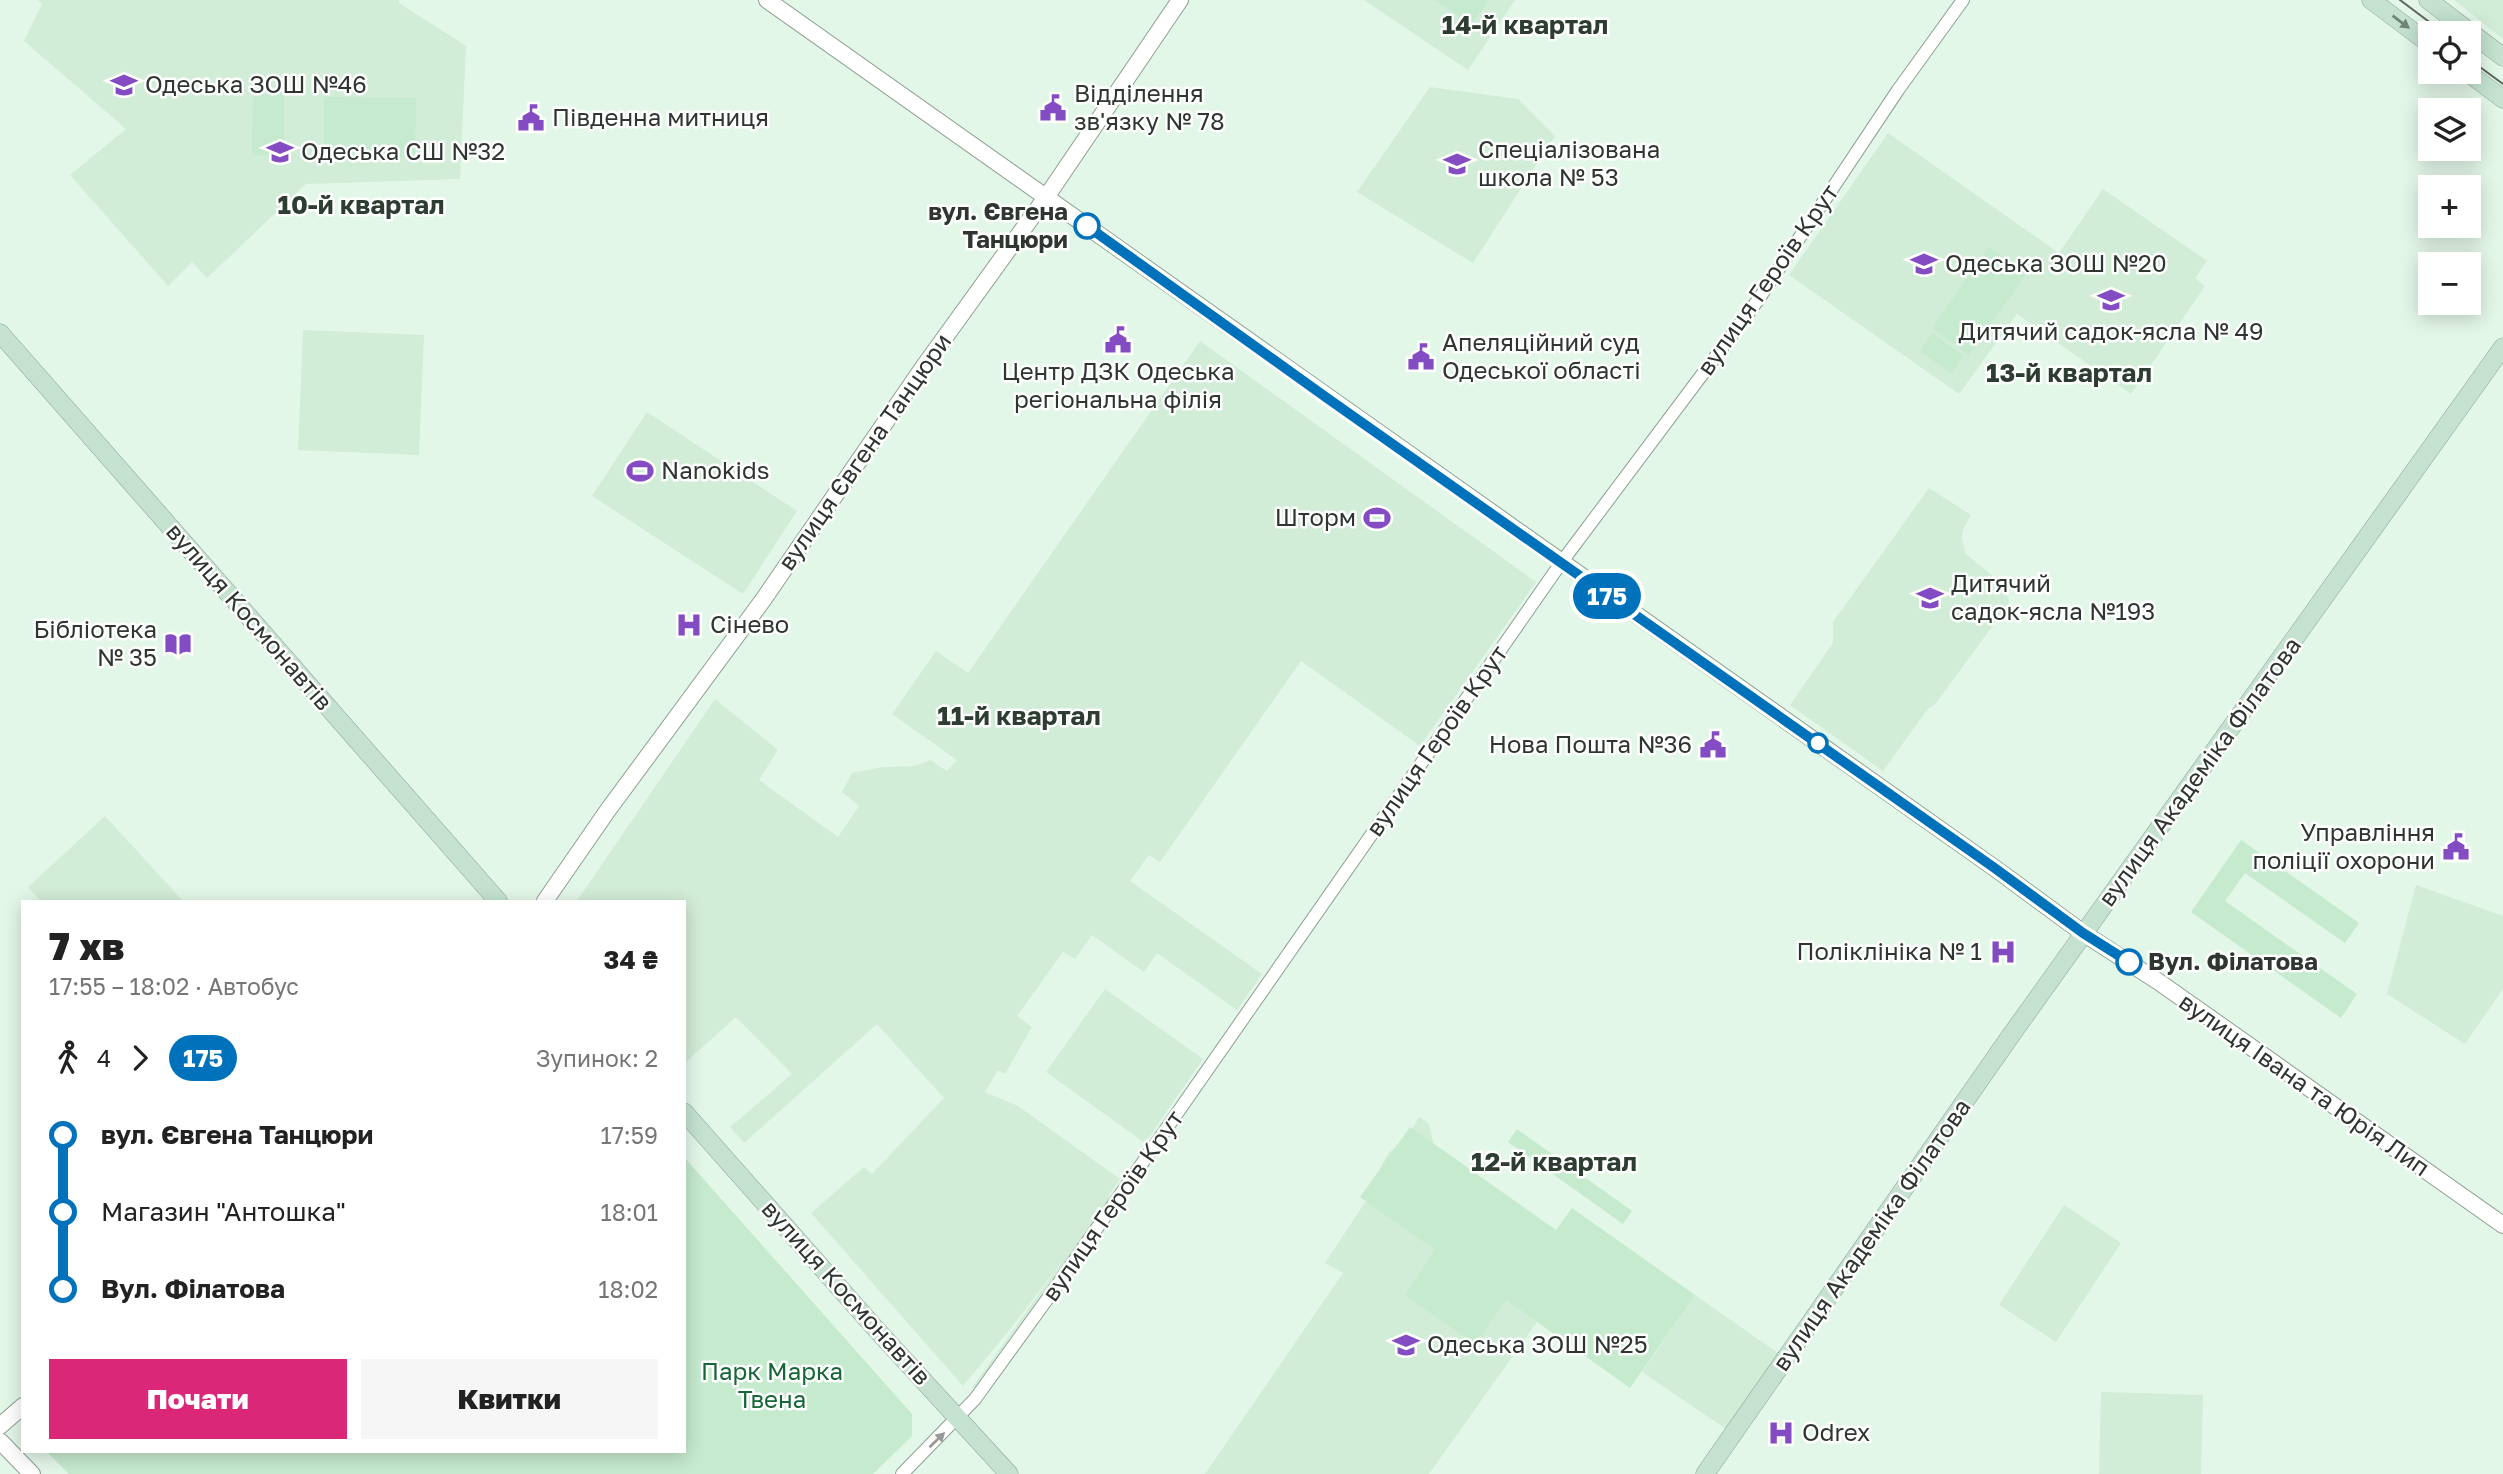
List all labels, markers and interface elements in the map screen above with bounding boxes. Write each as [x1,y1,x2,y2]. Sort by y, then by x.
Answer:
district label: 14-й квартал [1442,9,1608,40]
one-way arrow [2392,15,2410,29]
map controls [2418,21,2481,315]
button: locate [2418,21,2481,84]
place label: Одеська ЗОШ №46 [145,69,367,98]
school or university icon: Одеська ЗОШ №46 [109,70,139,100]
place label: Відділення зв'язку № 78 [1074,78,1225,135]
public building icon: Відділення зв'язку № 78 [1038,93,1068,123]
button: layers [2418,98,2481,161]
place label: Південна митниця [552,102,769,131]
public building icon: Південна митниця [516,103,546,133]
place label: Спеціалізована школа № 53 [1478,134,1660,191]
place label: Одеська СШ №32 [301,136,505,165]
school or university icon: Одеська СШ №32 [265,137,295,167]
school or university icon: Спеціалізована школа № 53 [1442,149,1472,179]
button: + [2418,175,2481,238]
street label: вулиця Героїв Крут [1690,178,1844,380]
district label: 10-й квартал [278,189,444,220]
place label: вул. Євгена Танцюри [928,196,1068,253]
marker: вул. Євгена Танцюри [1074,213,1100,239]
place label: Одеська ЗОШ №20 [1945,248,2167,277]
school or university icon: Одеська ЗОШ №20 [1909,249,1939,279]
button: − [2418,252,2481,315]
school or university icon: Дитячий садок-ясла № 49 [2096,285,2126,315]
place label: Дитячий садок-ясла № 49 [1958,316,2264,345]
public building icon: Центр ДЗК Одеська регіональна філія [1103,325,1133,355]
street label: вулиця Євгена Танцюри [771,327,957,575]
place label: Апеляційний суд Одеської області [1442,327,1641,384]
public building icon: Апеляційний суд Одеської області [1406,342,1436,372]
place label: Центр ДЗК Одеська регіональна філія [1002,356,1234,413]
district label: 13-й квартал [1986,357,2152,388]
place label: Nanokids [661,455,769,484]
sports icon: Nanokids [625,456,655,486]
place label: Шторм [1275,502,1356,531]
sports icon: Шторм [1362,503,1392,533]
street label: вулиця Космонавтів [161,517,339,715]
place label: Дитячий садок-ясла №193 [1951,568,2155,625]
line badge: 175 [1567,573,1647,619]
text: 175 [1587,581,1627,610]
school or university icon: Дитячий садок-ясла №193 [1915,583,1945,613]
place label: Сінево [710,609,789,638]
hospital icon: Сінево [674,610,704,640]
place label: Бібліотека № 35 [33,614,157,671]
library icon: Бібліотека № 35 [163,629,193,659]
street label: вулиця Академіка Філатова [2091,631,2306,911]
street label: вулиця Героїв Крут [1359,639,1513,841]
district label: 11-й квартал [937,700,1101,731]
place label: Нова Пошта №36 [1489,729,1692,758]
public building icon: Нова Пошта №36 [1698,730,1728,760]
unlabelled marker [1808,733,1828,753]
place label: Управління поліції охорони [2253,817,2435,874]
public building icon: Управління поліції охорони [2441,832,2471,862]
text: 7 хв [49,923,124,968]
place label: Поліклініка № 1 [1797,936,1982,965]
hospital icon: Поліклініка № 1 [1988,937,2018,967]
text: 34 ₴ [604,944,658,975]
place label: Вул. Філатова [2148,946,2318,975]
marker: Вул. Філатова [2116,949,2142,975]
text: 17:55 – 18:02 · Автобус [49,972,299,1000]
street label: вулиця Івана та Юрія Лип [2174,986,2436,1181]
icon: walk [49,1039,87,1077]
icon: forward [121,1039,159,1077]
text: 175 [183,1043,223,1072]
text: 4 [97,1044,111,1072]
text: Зупинок: 2 [536,1044,658,1072]
street label: вулиця Академіка Філатова [1766,1093,1976,1376]
street label: вулиця Героїв Крут [1035,1104,1189,1306]
text: вул. Євгена Танцюри [101,1119,373,1150]
text: 17:59 [601,1121,658,1149]
district label: 12-й квартал [1471,1146,1637,1177]
street label: вулиця Космонавтів [757,1194,938,1390]
text: Магазин "Антошка" [101,1196,346,1227]
text: 18:01 [601,1198,658,1226]
text: Вул. Філатова [101,1273,285,1304]
text: 18:02 [598,1275,658,1303]
place label: Одеська ЗОШ №25 [1427,1329,1648,1358]
school or university icon: Одеська ЗОШ №25 [1391,1330,1421,1360]
park label: Парк Марка Твена [701,1356,843,1413]
button: Почати [49,1359,347,1439]
button: Квитки [361,1359,658,1439]
place label: Odrex [1802,1417,1870,1446]
hospital icon: Odrex [1766,1418,1796,1448]
one-way arrow [928,1432,945,1448]

